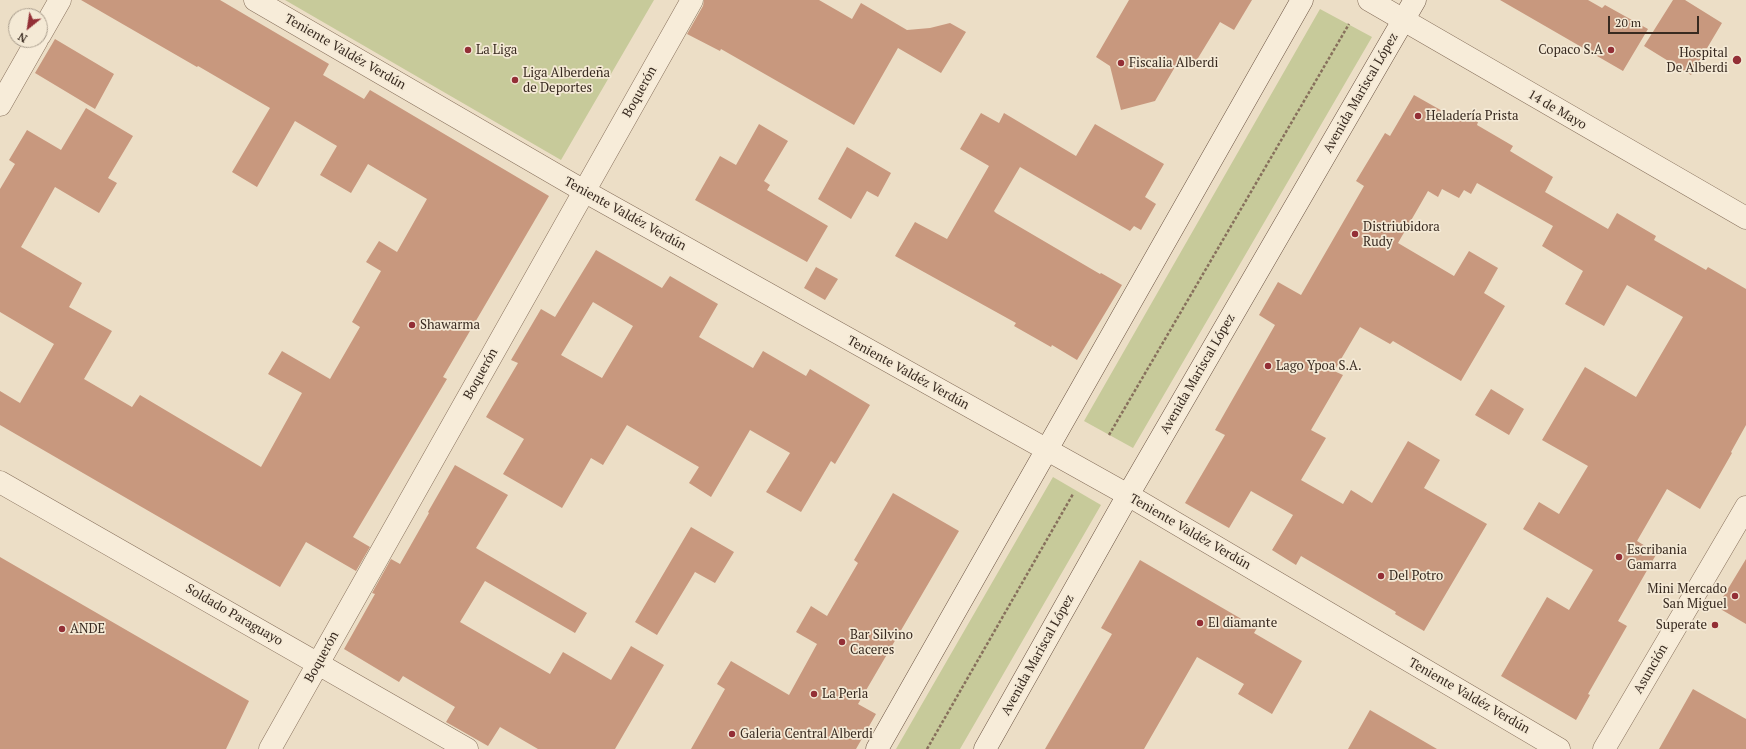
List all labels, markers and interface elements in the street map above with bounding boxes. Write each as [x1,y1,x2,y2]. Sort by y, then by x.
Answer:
north arrow [8,8,48,48]
scale bar [1610,8,1701,34]
street label: Teniente Valdéz Verdún [282,11,408,93]
text: 20 m [1615,15,1641,30]
text: N [15,29,30,46]
street label: Avenida Mariscal López [1320,30,1402,156]
place label: La Liga [476,42,517,58]
place label: Copaco S.A [1538,42,1603,58]
marker: La Liga [463,45,473,55]
marker: Copaco S.A [1606,45,1616,55]
place label: Hospital De Alberdi [1667,45,1728,76]
marker: Hospital De Alberdi [1731,54,1743,66]
place label: Fiscalia Alberdi [1129,55,1218,71]
marker: Fiscalia Alberdi [1116,58,1126,68]
street label: Boquerón [620,64,660,120]
place label: Liga Alberdeña de Deportes [523,65,610,96]
marker: Liga Alberdeña de Deportes [510,75,520,85]
street label: 14 de Mayo [1525,87,1589,133]
place label: Heladería Prista [1426,108,1519,124]
marker: Heladería Prista [1413,111,1423,121]
street label: Teniente Valdéz Verdún [561,174,689,254]
place label: Distriubidora Rudy [1363,219,1440,250]
marker: Distriubidora Rudy [1350,229,1360,239]
street label: Avenida Mariscal López [1157,311,1239,437]
place label: Shawarma [420,317,480,333]
marker: Shawarma [407,320,417,330]
street label: Teniente Valdéz Verdún [844,333,972,413]
street label: Boquerón [461,346,501,402]
place label: Lago Ypoa S.A. [1276,358,1362,374]
marker: Lago Ypoa S.A. [1263,361,1273,371]
street label: Teniente Valdéz Verdún [1127,491,1253,573]
place label: Escribania Gamarra [1627,542,1687,573]
marker: Escribania Gamarra [1614,552,1624,562]
place label: Del Potro [1389,568,1443,584]
marker: Del Potro [1376,571,1386,581]
street label: Soldado Paraguayo [183,581,285,649]
place label: Mini Mercado San Miguel [1647,581,1727,612]
marker: Mini Mercado San Miguel [1730,591,1740,601]
street label: Avenida Mariscal López [998,592,1078,718]
place label: El diamante [1208,615,1277,631]
place label: Superate [1656,617,1707,633]
marker: El diamante [1195,618,1205,628]
marker: Superate [1710,620,1720,630]
place label: ANDE [70,621,105,637]
marker: ANDE [57,624,67,634]
place label: Bar Silvino Caceres [850,627,913,658]
street label: Boquerón [302,629,342,685]
marker: Bar Silvino Caceres [837,637,847,647]
street label: Asunción [1631,641,1671,697]
street label: Teniente Valdéz Verdún [1406,655,1532,737]
place label: La Perla [822,686,868,702]
marker: La Perla [809,689,819,699]
place label: Galeria Central Alberdi [740,726,873,742]
marker: Galeria Central Alberdi [727,729,737,739]

